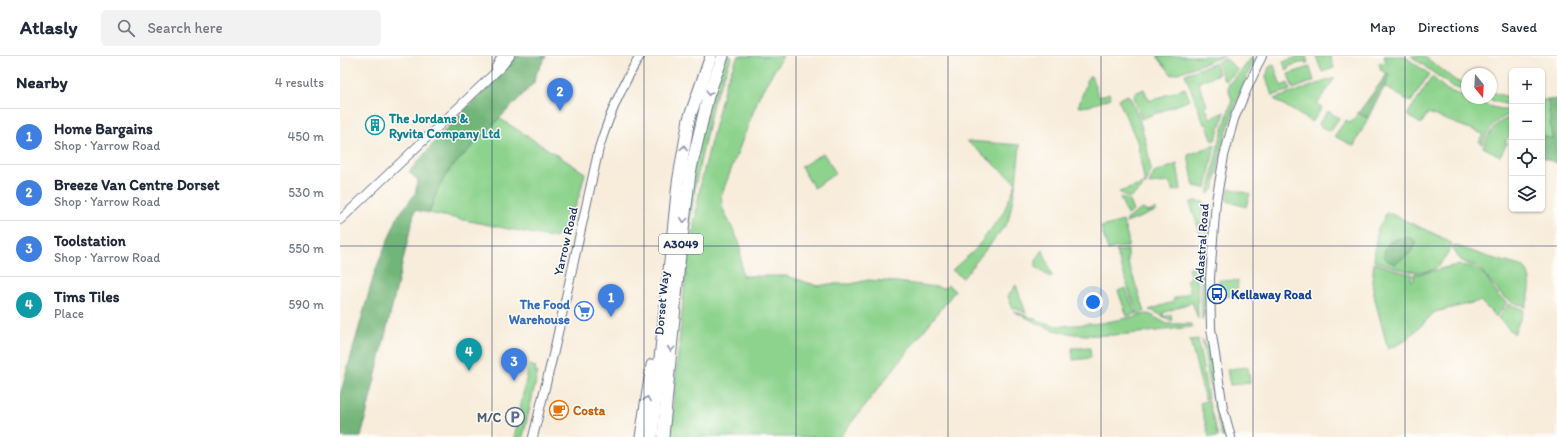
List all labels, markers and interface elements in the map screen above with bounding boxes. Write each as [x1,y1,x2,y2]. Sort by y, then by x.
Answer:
search box [101,10,381,46]
text: Atlasly [20,16,77,39]
icon: search [115,17,137,39]
text: Search here [147,19,223,37]
text: Map [1370,19,1396,36]
text: Directions [1418,19,1479,36]
text: Saved [1501,19,1537,36]
north arrow [1461,68,1497,104]
map controls [1509,68,1545,212]
button: + [1509,68,1545,104]
text: Nearby [16,72,68,92]
text: 4 results [275,75,324,90]
pin: 2 [547,78,573,111]
one-way arrow [706,89,714,96]
button: − [1509,104,1545,140]
place label: The Jordans & Ryvita Company Ltd [388,111,501,142]
building icon: The Jordans & Ryvita Company Ltd [364,114,386,136]
text: Home Bargains [54,120,153,138]
text: 1 [26,129,32,144]
text: 450 m [287,129,324,144]
text: Shop · Yarrow Road [54,138,160,153]
button: locate [1509,140,1545,176]
one-way arrow [679,145,688,151]
text: Breeze Van Centre Dorset [54,176,220,194]
button: layers [1509,176,1545,212]
text: 2 [26,185,32,200]
text: 530 m [288,185,324,200]
text: Shop · Yarrow Road [54,194,160,209]
street label: Adastral Road [1191,203,1212,283]
street label: Yarrow Road [550,205,581,277]
one-way arrow [680,217,689,223]
text: Toolstation [54,232,126,250]
road number: A3049 [659,234,703,254]
text: 3 [25,241,33,256]
text: 550 m [288,241,324,256]
text: Shop · Yarrow Road [54,250,160,265]
street label: Dorset Way [651,270,672,336]
bus stop icon: Kellaway Road [1206,283,1228,305]
pin: 1 [598,284,624,317]
place label: Kellaway Road [1231,287,1313,303]
text: Tims Tiles [54,288,119,306]
your location [1083,292,1103,312]
text: 4 [25,297,33,312]
text: 590 m [289,297,324,312]
place label: The Food Warehouse [509,297,571,327]
supermarket icon: The Food Warehouse [573,300,595,322]
text: Place [54,306,84,321]
pin: 4 [456,338,482,371]
one-way arrow [667,346,676,352]
pin: 3 [501,348,527,381]
one-way arrow [642,395,651,402]
cafe icon: Costa [548,399,570,421]
place label: Costa [573,403,606,418]
parking icon: M/C [504,406,526,428]
place label: M/C [477,410,502,425]

